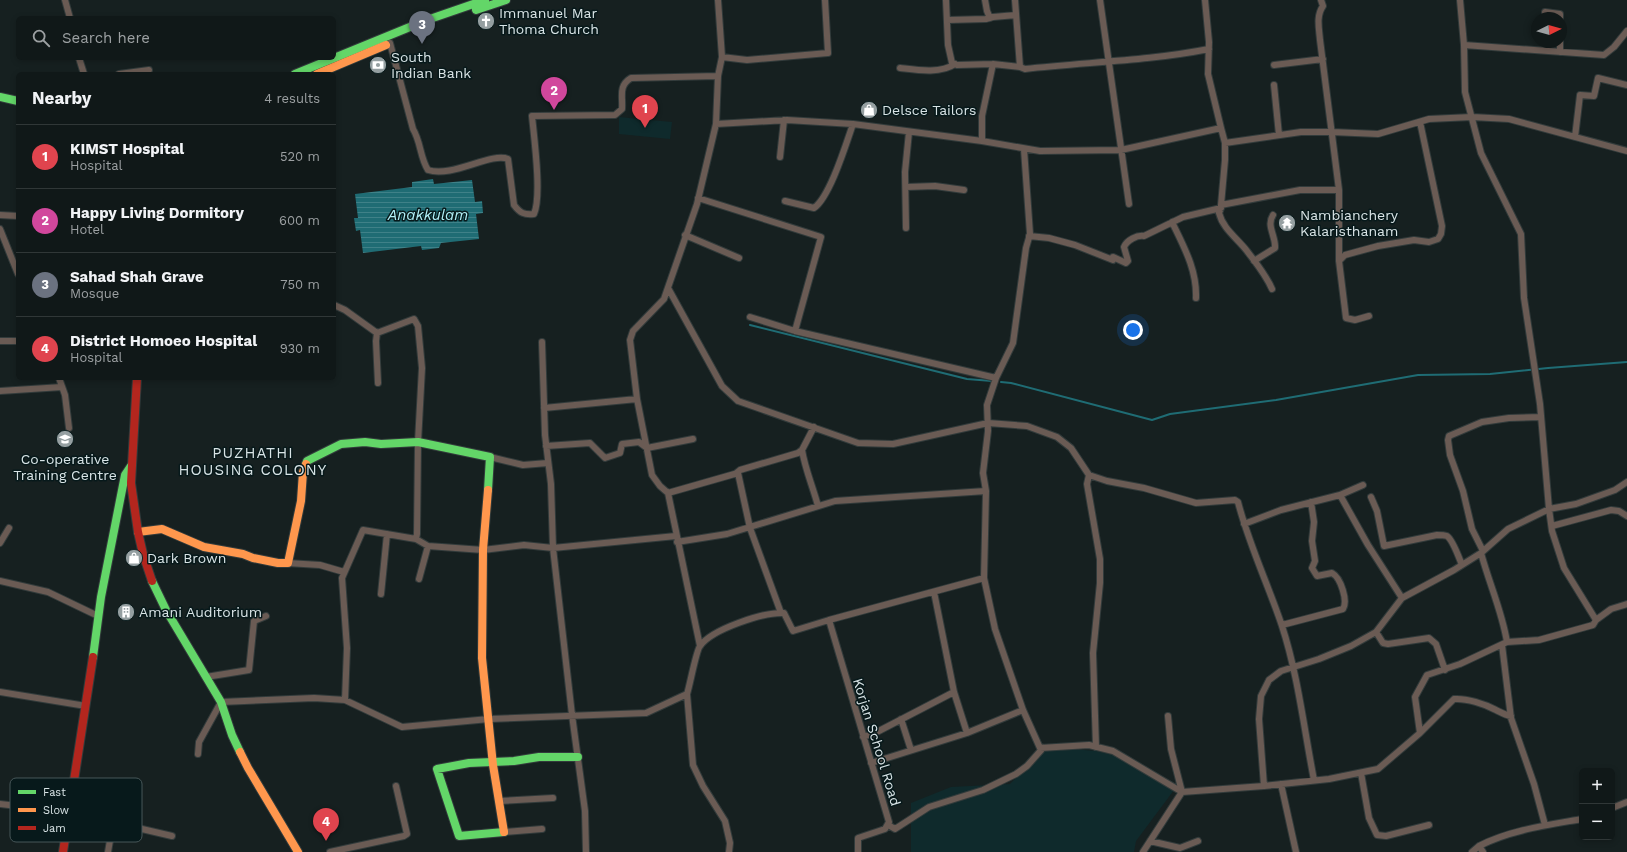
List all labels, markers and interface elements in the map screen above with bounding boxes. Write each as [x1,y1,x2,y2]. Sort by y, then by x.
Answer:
place label: Immanuel Mar Thoma Church [499,5,599,37]
pin: 3 [409,11,435,44]
church icon: Immanuel Mar Thoma Church [476,11,496,31]
north arrow [1531,12,1567,48]
search box [16,16,336,60]
icon: search [30,27,52,49]
text: Search here [62,29,150,47]
place label: South Indian Bank [391,49,471,81]
bank icon: South Indian Bank [368,55,388,75]
pin: 2 [541,77,567,110]
text: Nearby [32,88,91,108]
text: 4 results [264,91,320,106]
pin: 1 [632,95,658,128]
shop icon: Delsce Tailors [859,100,879,120]
place label: Delsce Tailors [882,102,976,118]
text: KIMST Hospital [70,140,184,158]
text: 1 [42,149,48,164]
text: 520 m [280,149,320,164]
text: Hospital [70,158,122,173]
text: Happy Living Dormitory [70,204,244,222]
water label: Anakkulam [387,206,468,224]
place label: Nambianchery Kalaristhanam [1300,207,1399,239]
text: 2 [41,213,49,228]
text: 600 m [279,213,320,228]
temple icon: Nambianchery Kalaristhanam [1277,213,1297,233]
text: Hotel [70,222,104,237]
text: Sahad Shah Grave [70,268,204,286]
text: 3 [41,277,49,292]
text: 750 m [280,277,320,292]
text: Mosque [70,286,119,301]
your location [1123,320,1143,340]
text: District Homoeo Hospital [70,332,257,350]
text: 4 [41,341,49,356]
text: 930 m [280,341,320,356]
text: Hospital [70,350,122,365]
school or university icon: Co-operative Training Centre [55,429,75,449]
district label: PUZHATHI HOUSING COLONY [179,444,327,479]
place label: Co-operative Training Centre [13,451,117,483]
shop icon: Dark Brown [124,548,144,568]
place label: Dark Brown [147,550,226,566]
building icon: Amani Auditorium [116,602,136,622]
place label: Amani Auditorium [139,604,262,620]
street label: Korjan School Road [850,676,904,808]
map controls [1579,768,1615,840]
button: + [1579,768,1615,804]
legend [10,778,142,842]
text: Fast [43,786,66,799]
text: Slow [43,804,69,817]
button: − [1579,804,1615,840]
pin: 4 [313,808,339,841]
text: Jam [43,822,66,835]

